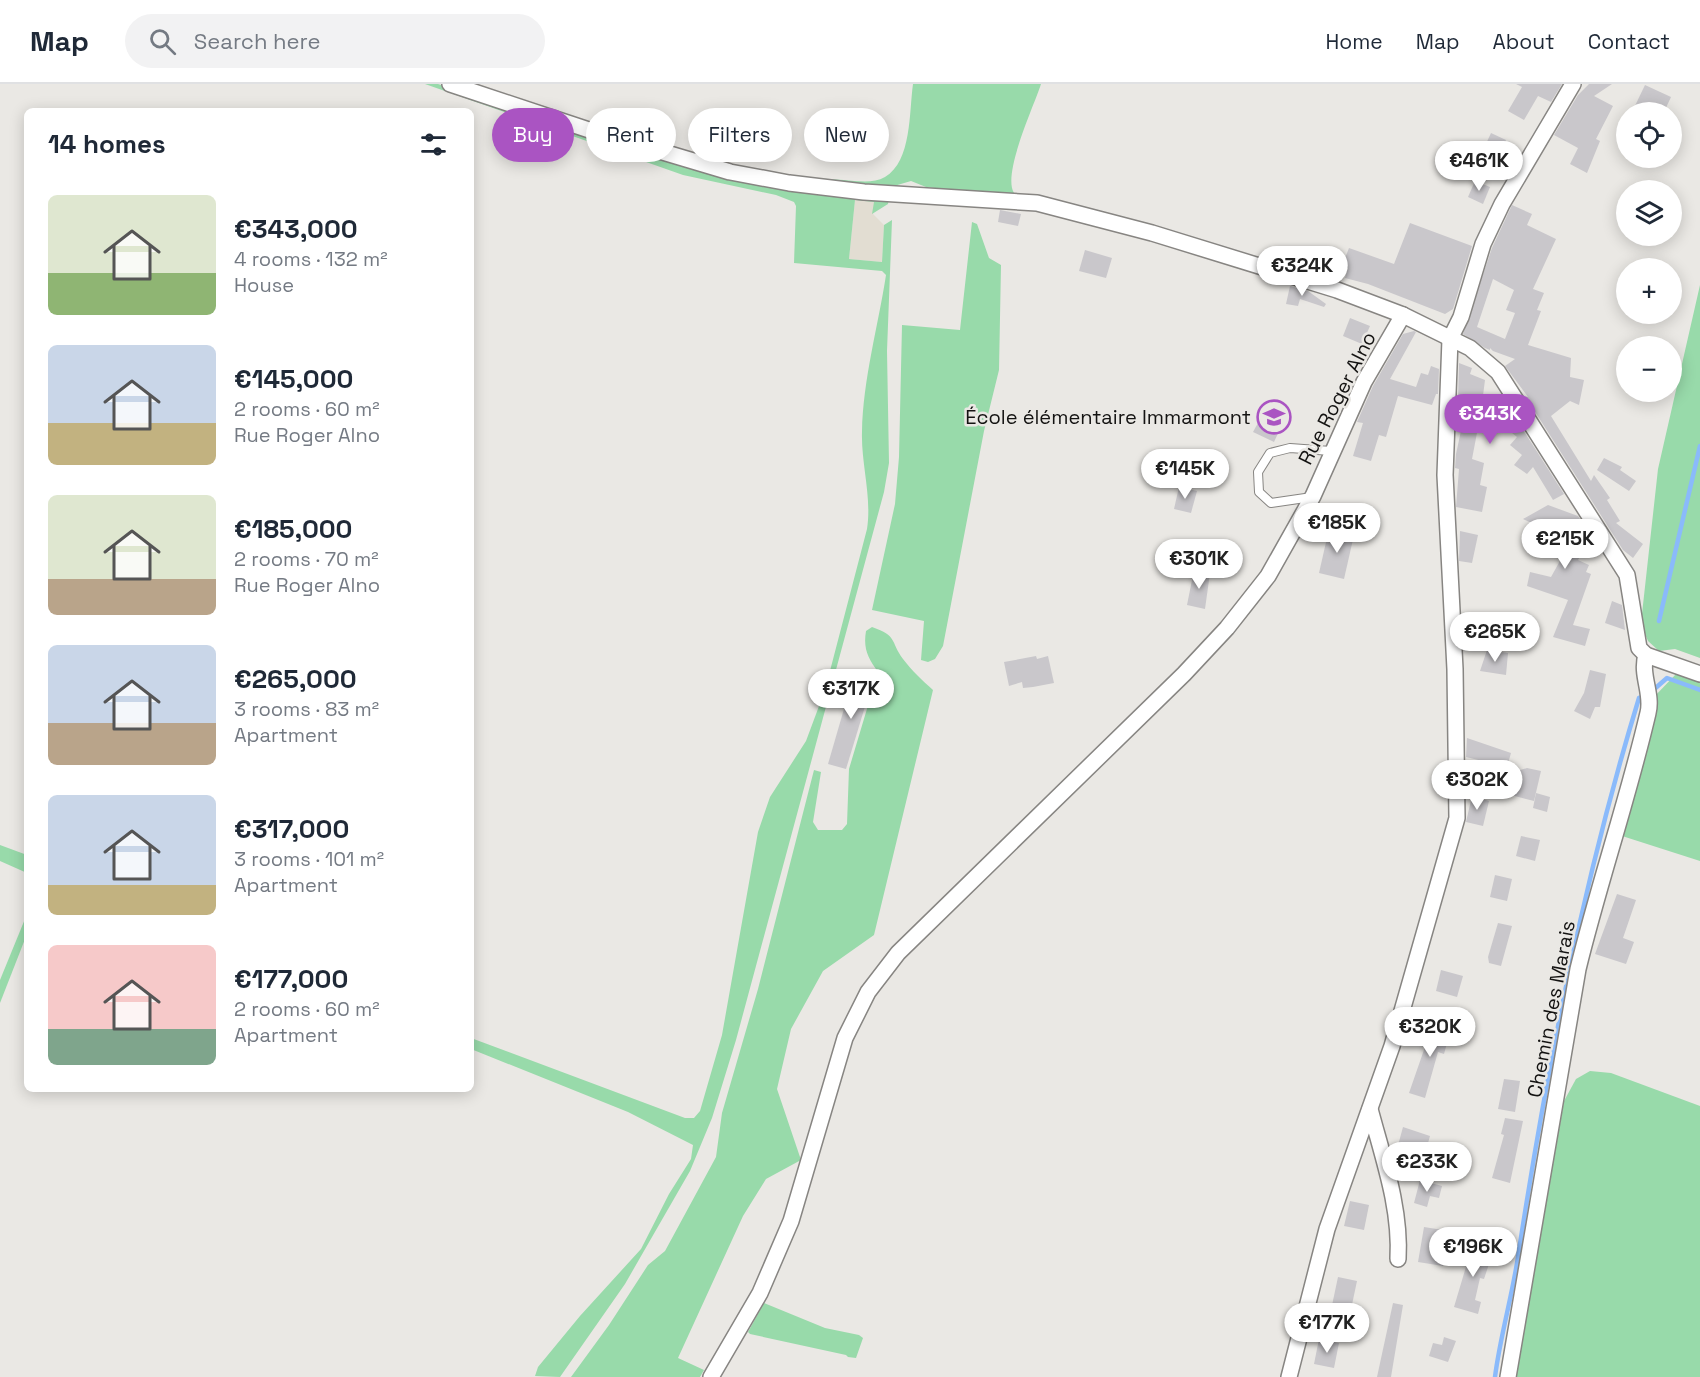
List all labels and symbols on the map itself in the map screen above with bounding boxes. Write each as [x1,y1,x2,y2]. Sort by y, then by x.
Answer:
pin: €461K [1437,141,1521,192]
pin: €324K [1260,246,1344,297]
street label: Rue Roger Alno [1292,327,1382,469]
pin: €343K [1448,394,1532,445]
school or university icon: École élémentaire Immarmont [1256,399,1292,435]
place label: École élémentaire Immarmont [965,404,1251,430]
pin: €145K [1143,449,1227,500]
pin: €185K [1295,503,1379,554]
pin: €215K [1523,519,1607,570]
pin: €301K [1157,539,1241,590]
pin: €265K [1453,612,1537,663]
pin: €317K [809,669,893,720]
pin: €302K [1435,760,1519,811]
street label: Chemin des Marais [1521,918,1581,1100]
pin: €320K [1388,1007,1472,1058]
pin: €233K [1385,1142,1469,1193]
pin: €196K [1431,1227,1515,1278]
pin: €177K [1285,1303,1369,1354]

